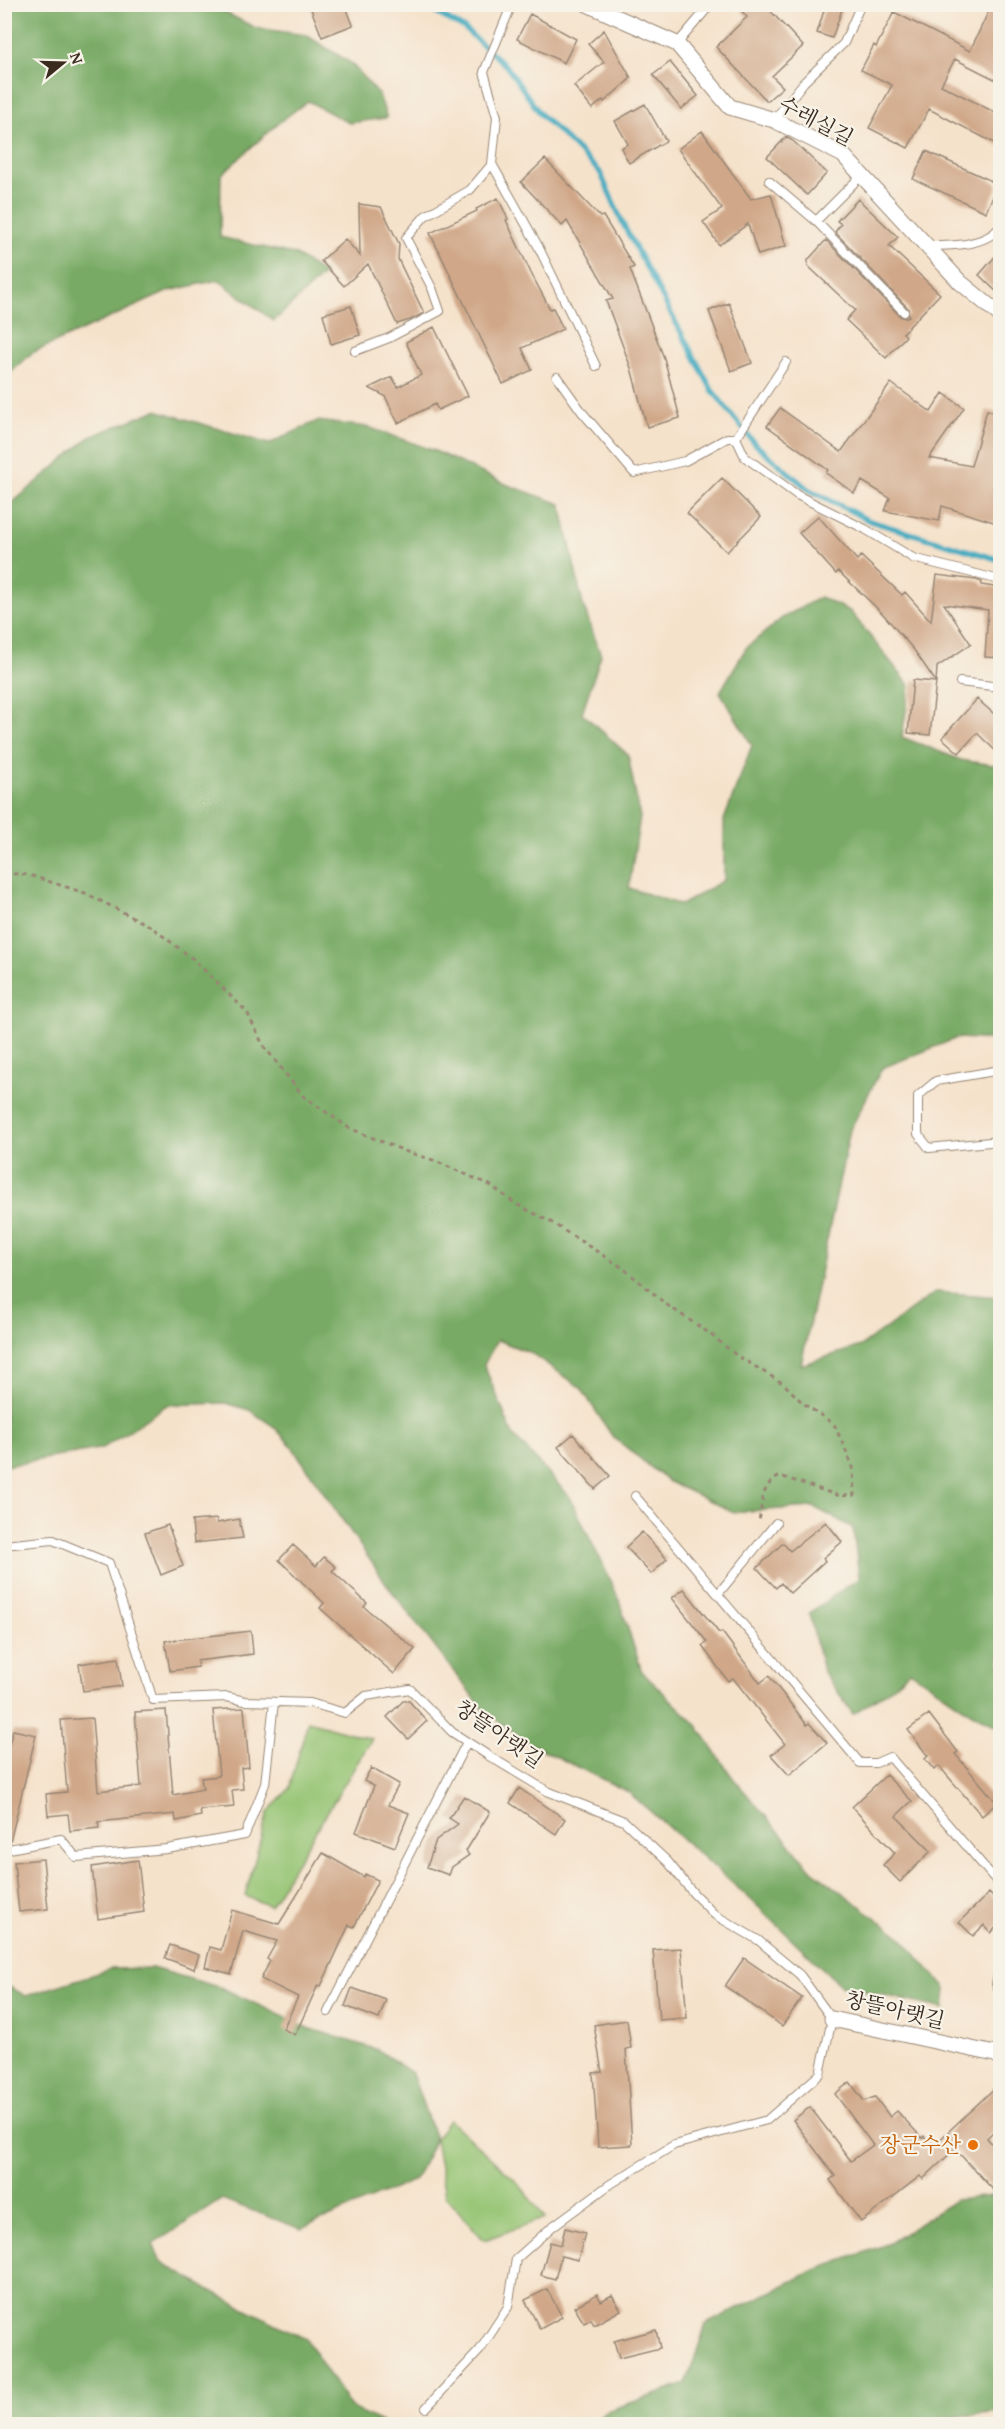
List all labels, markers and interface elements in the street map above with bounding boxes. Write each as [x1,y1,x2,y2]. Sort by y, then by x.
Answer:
north arrow [33,33,93,93]
text: N [64,49,90,67]
street label: 수레실길 [773,88,859,153]
street label: 창뜰아랫길 [449,1692,550,1775]
street label: 창뜰아랫길 [842,1983,948,2036]
place label: 장군수산 [880,2129,962,2160]
marker: 장군수산 [966,2138,980,2152]

